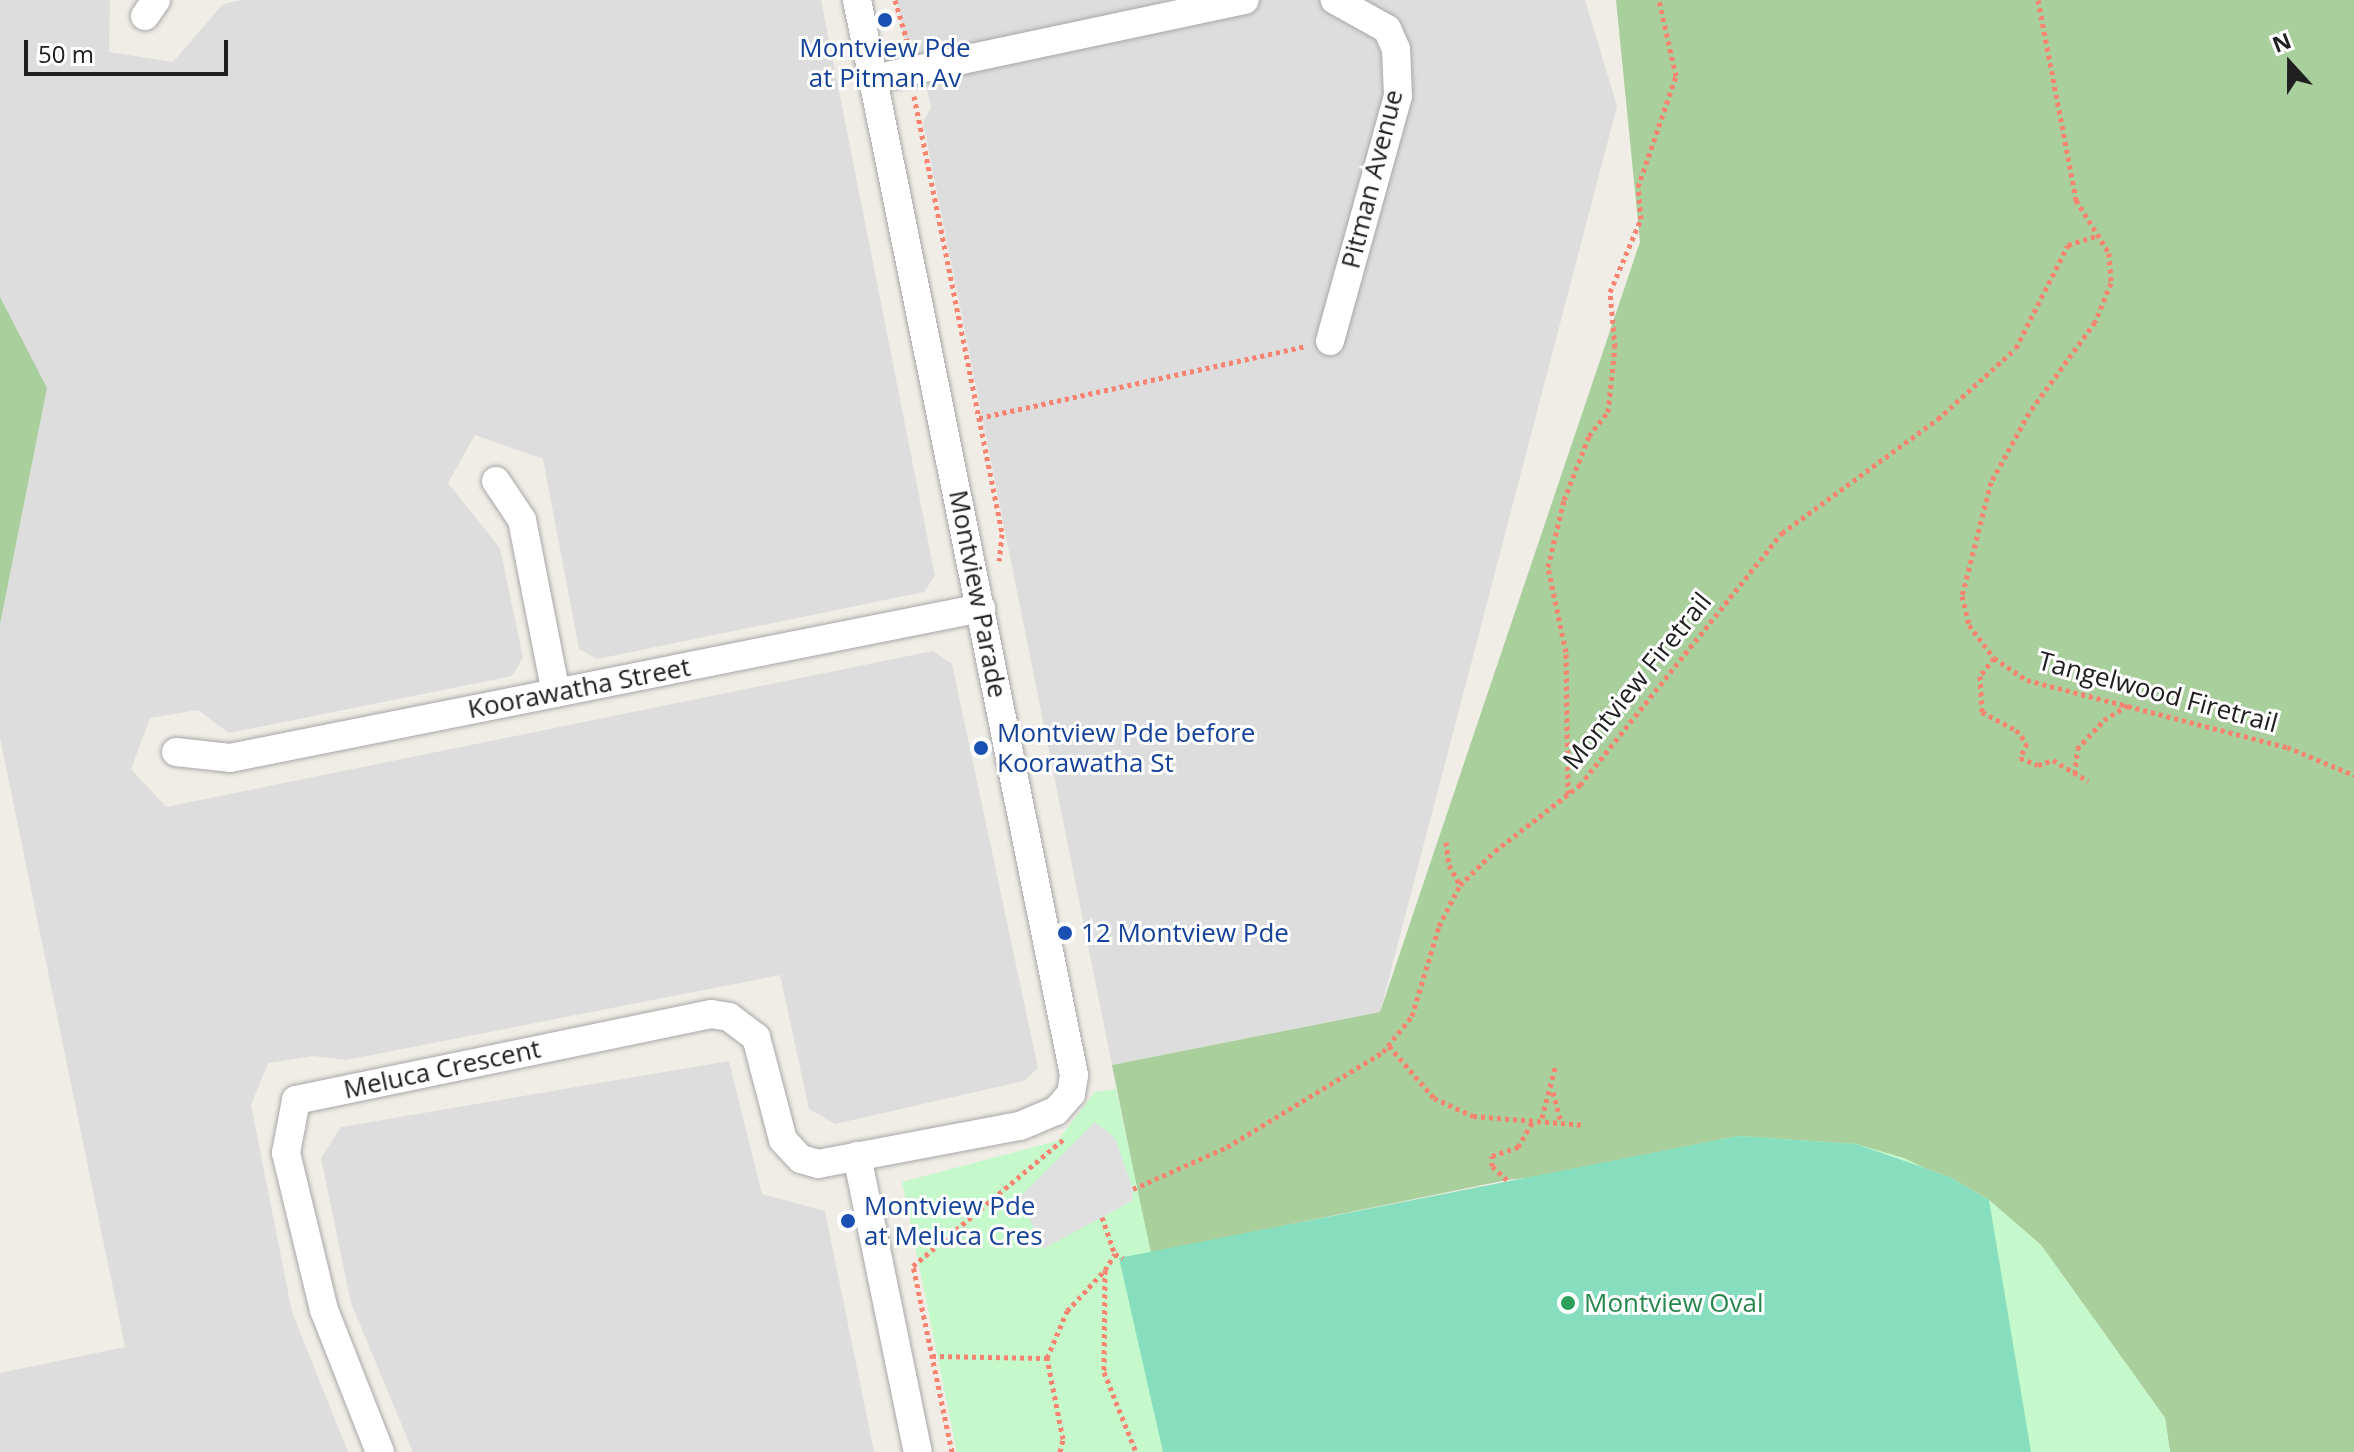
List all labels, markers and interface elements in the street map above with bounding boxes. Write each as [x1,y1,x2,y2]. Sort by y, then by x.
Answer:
marker: Montview Pde at Pitman Av [876,11,894,29]
scale bar [28,24,232,74]
north arrow [2250,24,2330,104]
text: N [2268,24,2295,59]
place label: Montview Pde at Pitman Av [799,32,971,94]
text: 50 m [38,37,94,70]
street label: Pitman Avenue [1335,86,1409,272]
street label: Montview Parade [943,487,1013,701]
street label: Montview Firetrail [1556,586,1718,776]
street label: Tangelwood Firetrail [2035,645,2281,739]
street label: Koorawatha Street [465,651,693,725]
place label: Montview Pde before Koorawatha St [997,717,1255,778]
marker: Montview Pde before Koorawatha St [972,739,990,757]
place label: 12 Montview Pde [1081,917,1289,949]
marker: 12 Montview Pde [1056,924,1074,942]
street label: Meluca Crescent [341,1033,543,1105]
place label: Montview Pde at Meluca Cres [864,1190,1043,1252]
marker: Montview Pde at Meluca Cres [839,1212,857,1230]
place label: Montview Oval [1584,1287,1764,1319]
marker: Montview Oval [1559,1294,1577,1312]

